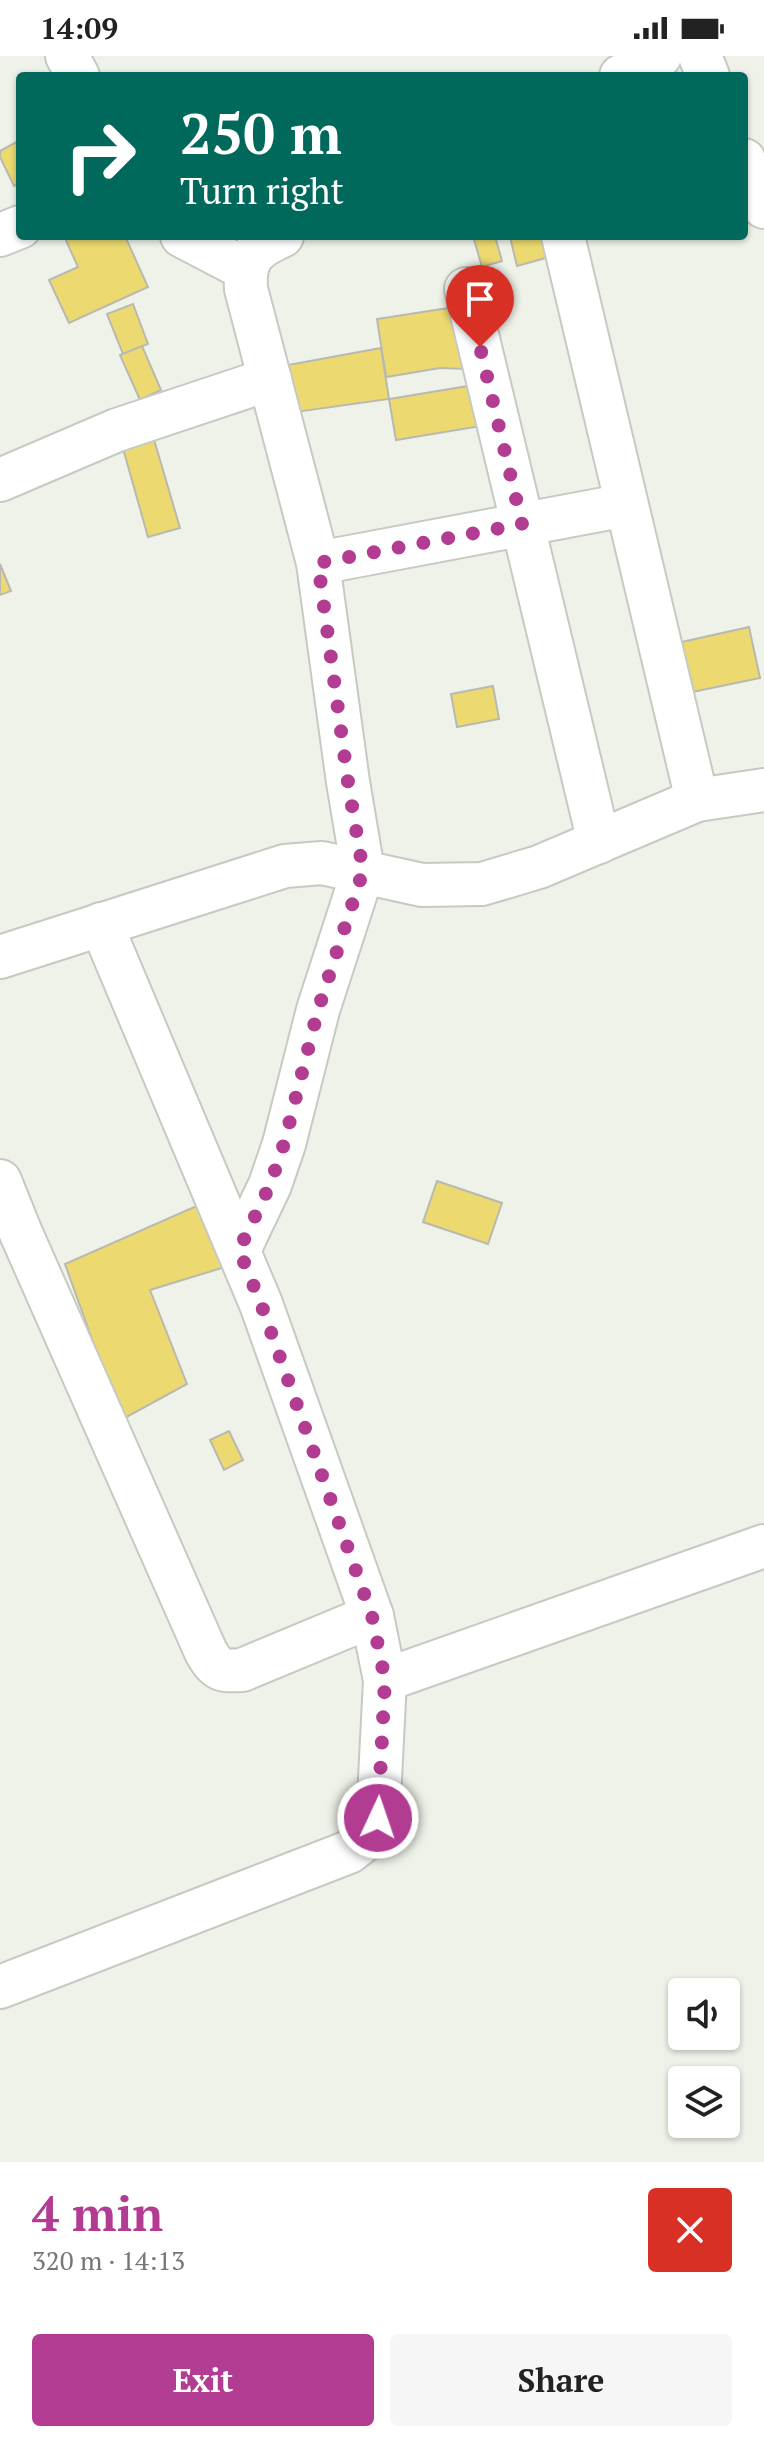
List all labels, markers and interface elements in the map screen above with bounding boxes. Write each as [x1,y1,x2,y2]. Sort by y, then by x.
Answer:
text: 14:09 [40,8,118,48]
text: 250 m [180,96,342,170]
icon: right [48,104,152,208]
text: Turn right [180,167,344,214]
pin [446,265,514,347]
icon: arrive [458,277,502,321]
position arrow [336,1776,420,1860]
map controls [668,1978,740,2138]
button: sound [668,1978,740,2050]
button: layers [668,2066,740,2138]
text: 4 min [32,2181,163,2245]
button: close [648,2188,732,2272]
text: 320 m · 14:13 [32,2243,185,2277]
button: Exit [32,2334,374,2426]
button: Share [390,2334,732,2426]

